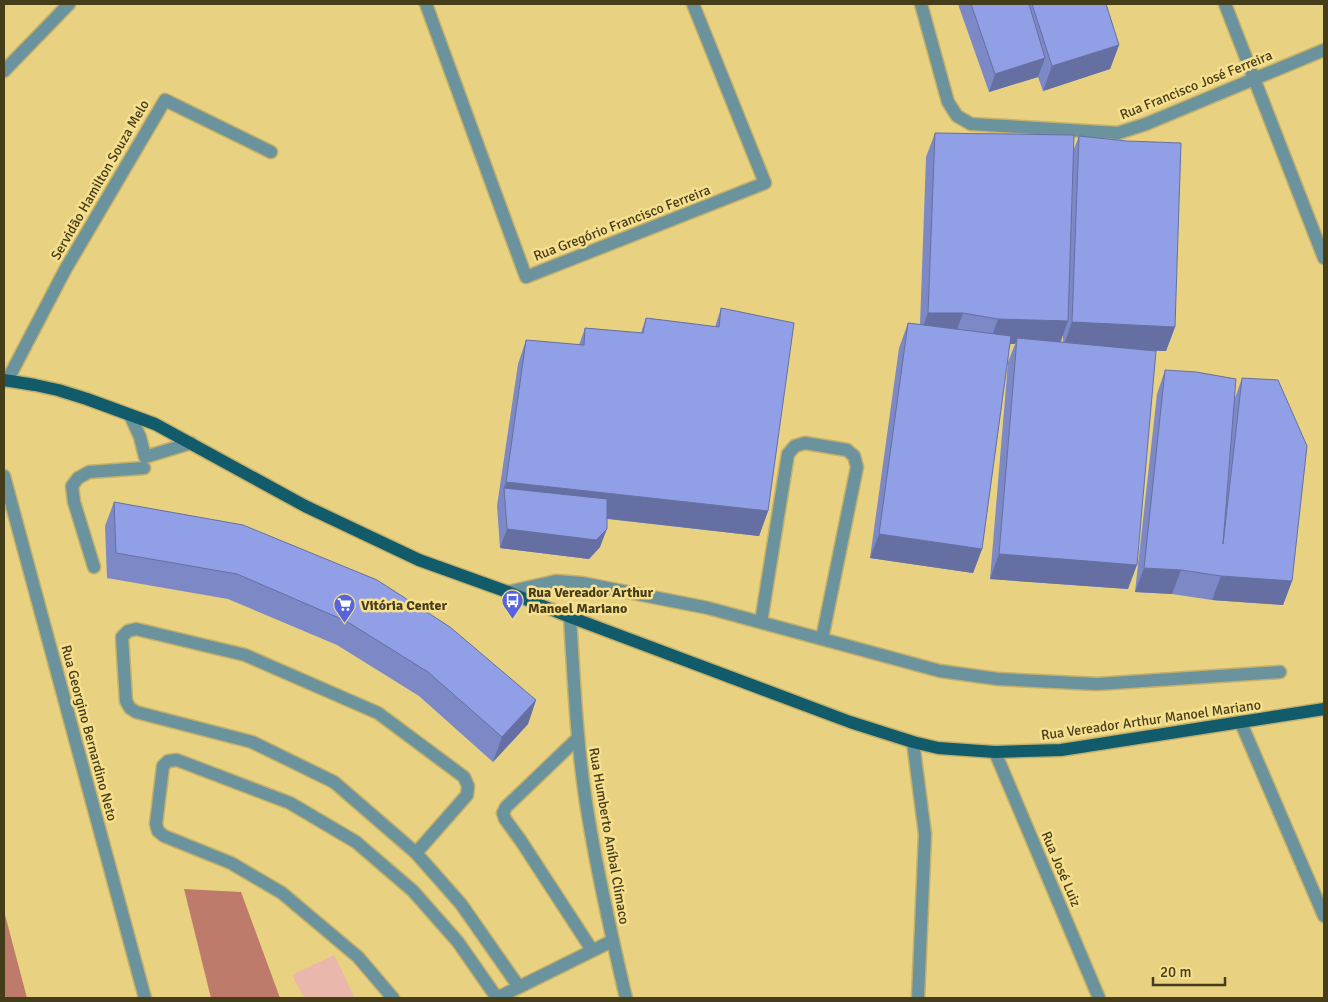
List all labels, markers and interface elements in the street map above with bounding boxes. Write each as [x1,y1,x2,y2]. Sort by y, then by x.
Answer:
street label: Rua Francisco José Ferreira [1117,47,1275,123]
street label: Servidão Hamilton Souza Melo [47,97,153,263]
street label: Rua Gregório Francisco Ferreira [531,181,713,265]
place label: Rua Vereador Arthur Manoel Mariano [528,584,654,617]
bus stop icon: Rua Vereador Arthur Manoel Mariano [500,588,524,619]
supermarket icon: Vitória Center [333,593,357,624]
place label: Vitória Center [361,597,447,614]
street label: Rua Georgino Bernardino Neto [57,643,121,823]
street label: Rua Vereador Arthur Manoel Mariano [1040,696,1262,744]
street label: Rua Humberto Aníbal Clímaco [585,746,633,926]
street label: Rua José Luiz [1037,829,1085,909]
scale bar [1153,954,1226,986]
text: 20 m [1160,963,1191,981]

